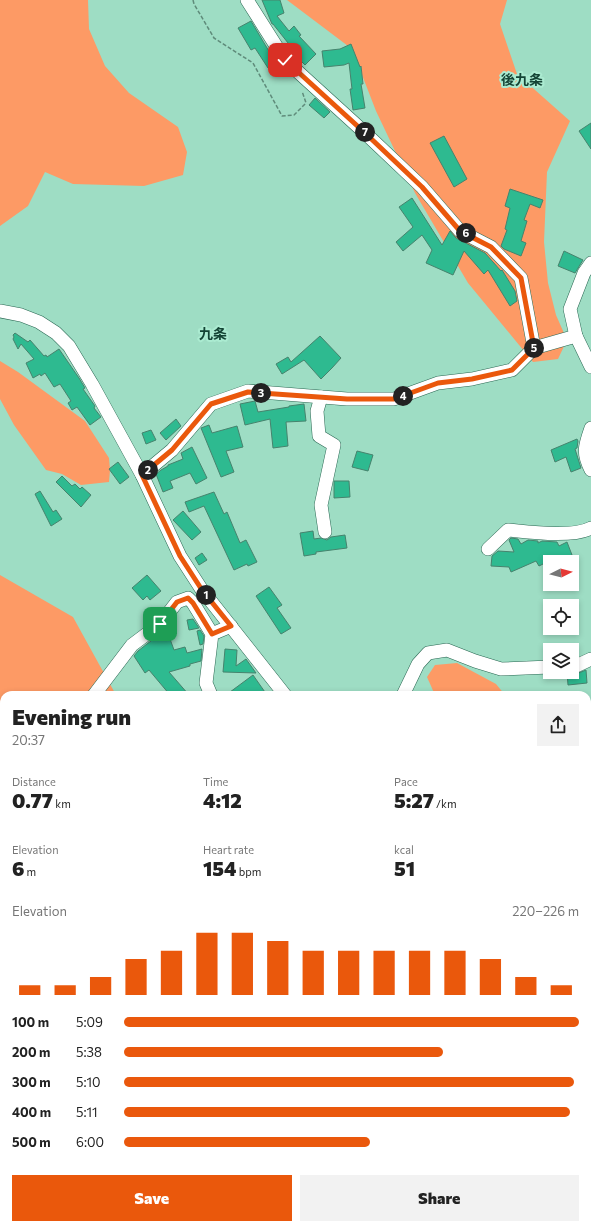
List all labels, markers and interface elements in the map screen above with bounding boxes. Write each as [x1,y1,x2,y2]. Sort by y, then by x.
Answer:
pin [268,43,302,77]
icon: check [274,49,296,71]
district label: 後九条 [501,71,543,88]
pin: 7 [355,122,375,142]
text: 7 [362,125,368,138]
pin: 6 [456,223,476,243]
text: 6 [463,226,469,239]
district label: 九条 [199,325,227,342]
pin: 5 [524,338,544,358]
text: 5 [531,341,537,354]
pin: 3 [251,383,271,403]
text: 3 [258,386,264,399]
pin: 4 [393,386,413,406]
text: 4 [400,389,406,402]
pin: 2 [138,460,158,480]
text: 2 [145,463,151,476]
north arrow [543,555,579,591]
map controls [543,555,579,679]
pin: 1 [196,585,216,605]
text: 1 [204,588,208,601]
button: locate [543,599,579,635]
pin [143,607,177,641]
icon: arrive [149,613,171,635]
button: layers [543,643,579,679]
text: Evening run [12,703,131,730]
button: share [537,704,579,746]
text: 20:37 [12,732,45,748]
text: Distance [12,775,56,788]
text: Time [203,775,228,788]
text: Pace [394,775,418,788]
text: 0.77 [12,788,53,812]
text: 4:12 [203,788,242,812]
text: 5:27 [394,788,434,812]
text: km [53,797,71,810]
text: /km [434,797,457,810]
text: Elevation [12,843,58,856]
text: Heart rate [203,843,254,856]
text: kcal [394,843,414,856]
text: 6 [12,856,24,880]
text: 154 [203,856,237,880]
text: 51 [394,856,415,880]
text: m [24,865,36,878]
text: bpm [237,865,261,878]
text: Elevation [12,903,67,919]
text: 220–226 m [512,903,579,919]
text: 100 m [12,1014,49,1030]
text: 5:09 [76,1014,103,1030]
text: 200 m [12,1044,50,1060]
text: 5:38 [76,1044,102,1060]
text: 300 m [12,1074,51,1090]
text: 5:10 [76,1074,101,1090]
text: 400 m [12,1104,51,1120]
text: 5:11 [76,1104,98,1120]
text: 500 m [12,1134,51,1150]
text: 6:00 [76,1134,104,1150]
button: Save [12,1175,292,1221]
button: Share [300,1175,579,1221]

